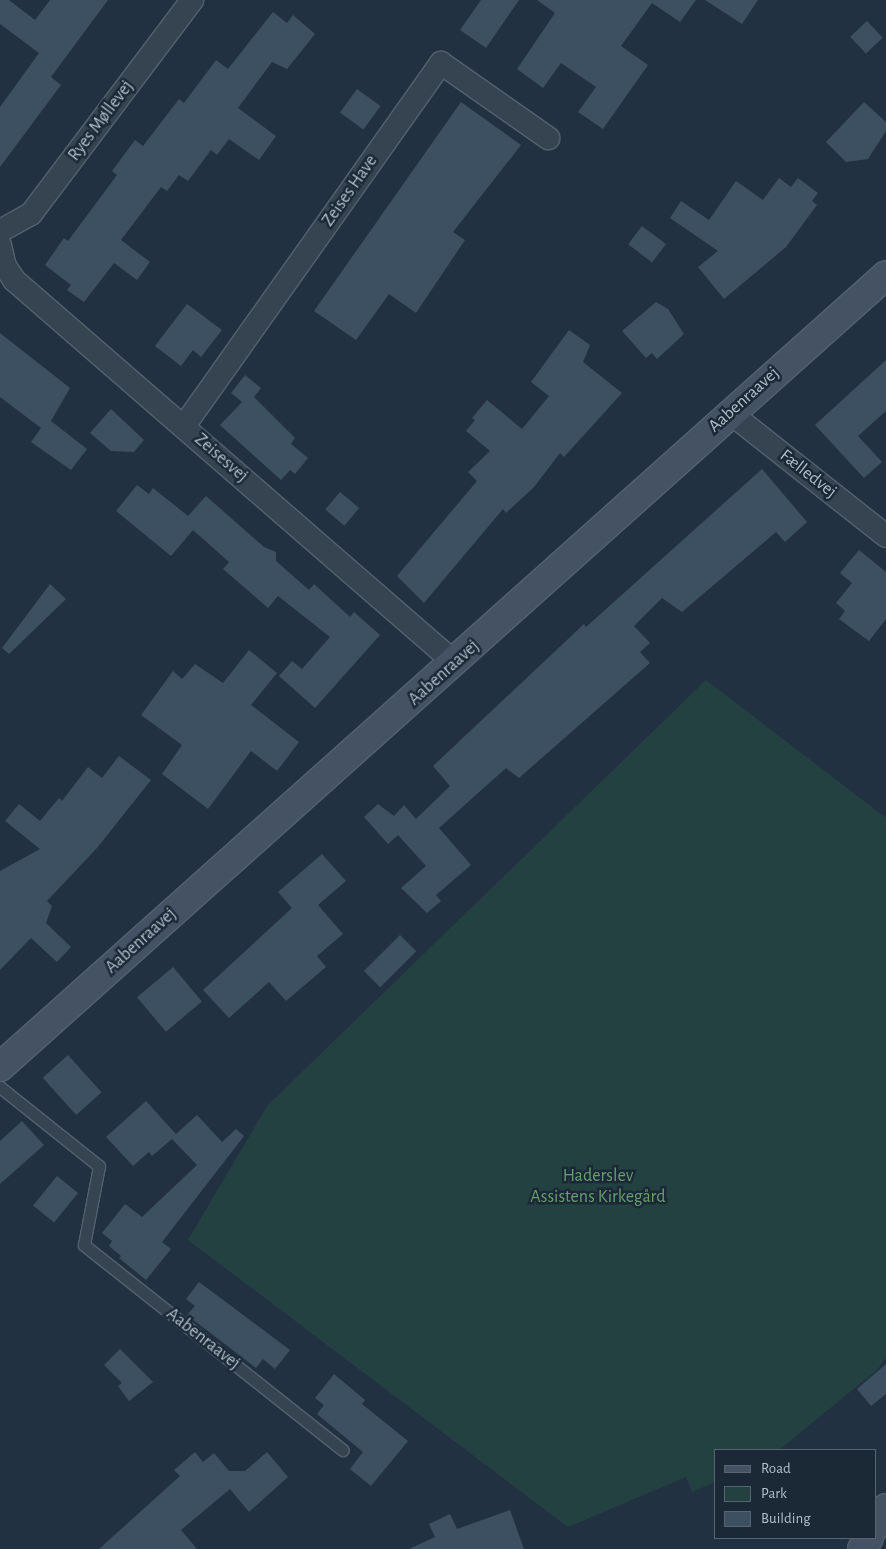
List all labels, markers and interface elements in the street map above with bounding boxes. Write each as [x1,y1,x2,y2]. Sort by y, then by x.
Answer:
street label: Ryes Møllevej [64,76,138,166]
street label: Zeises Have [318,151,382,231]
street label: Aabenraavej [704,363,784,437]
street label: Zeisesvej [190,429,252,487]
street label: Fælledvej [775,445,841,503]
street label: Aabenraavej [404,636,484,710]
street label: Aabenraavej [101,904,181,978]
park label: Haderslev Assistens Kirkegård [530,1166,666,1208]
street label: Aabenraavej [162,1303,244,1375]
legend [714,1449,876,1539]
text: Road [761,1461,791,1476]
text: Park [761,1486,787,1501]
text: Building [761,1511,811,1526]

